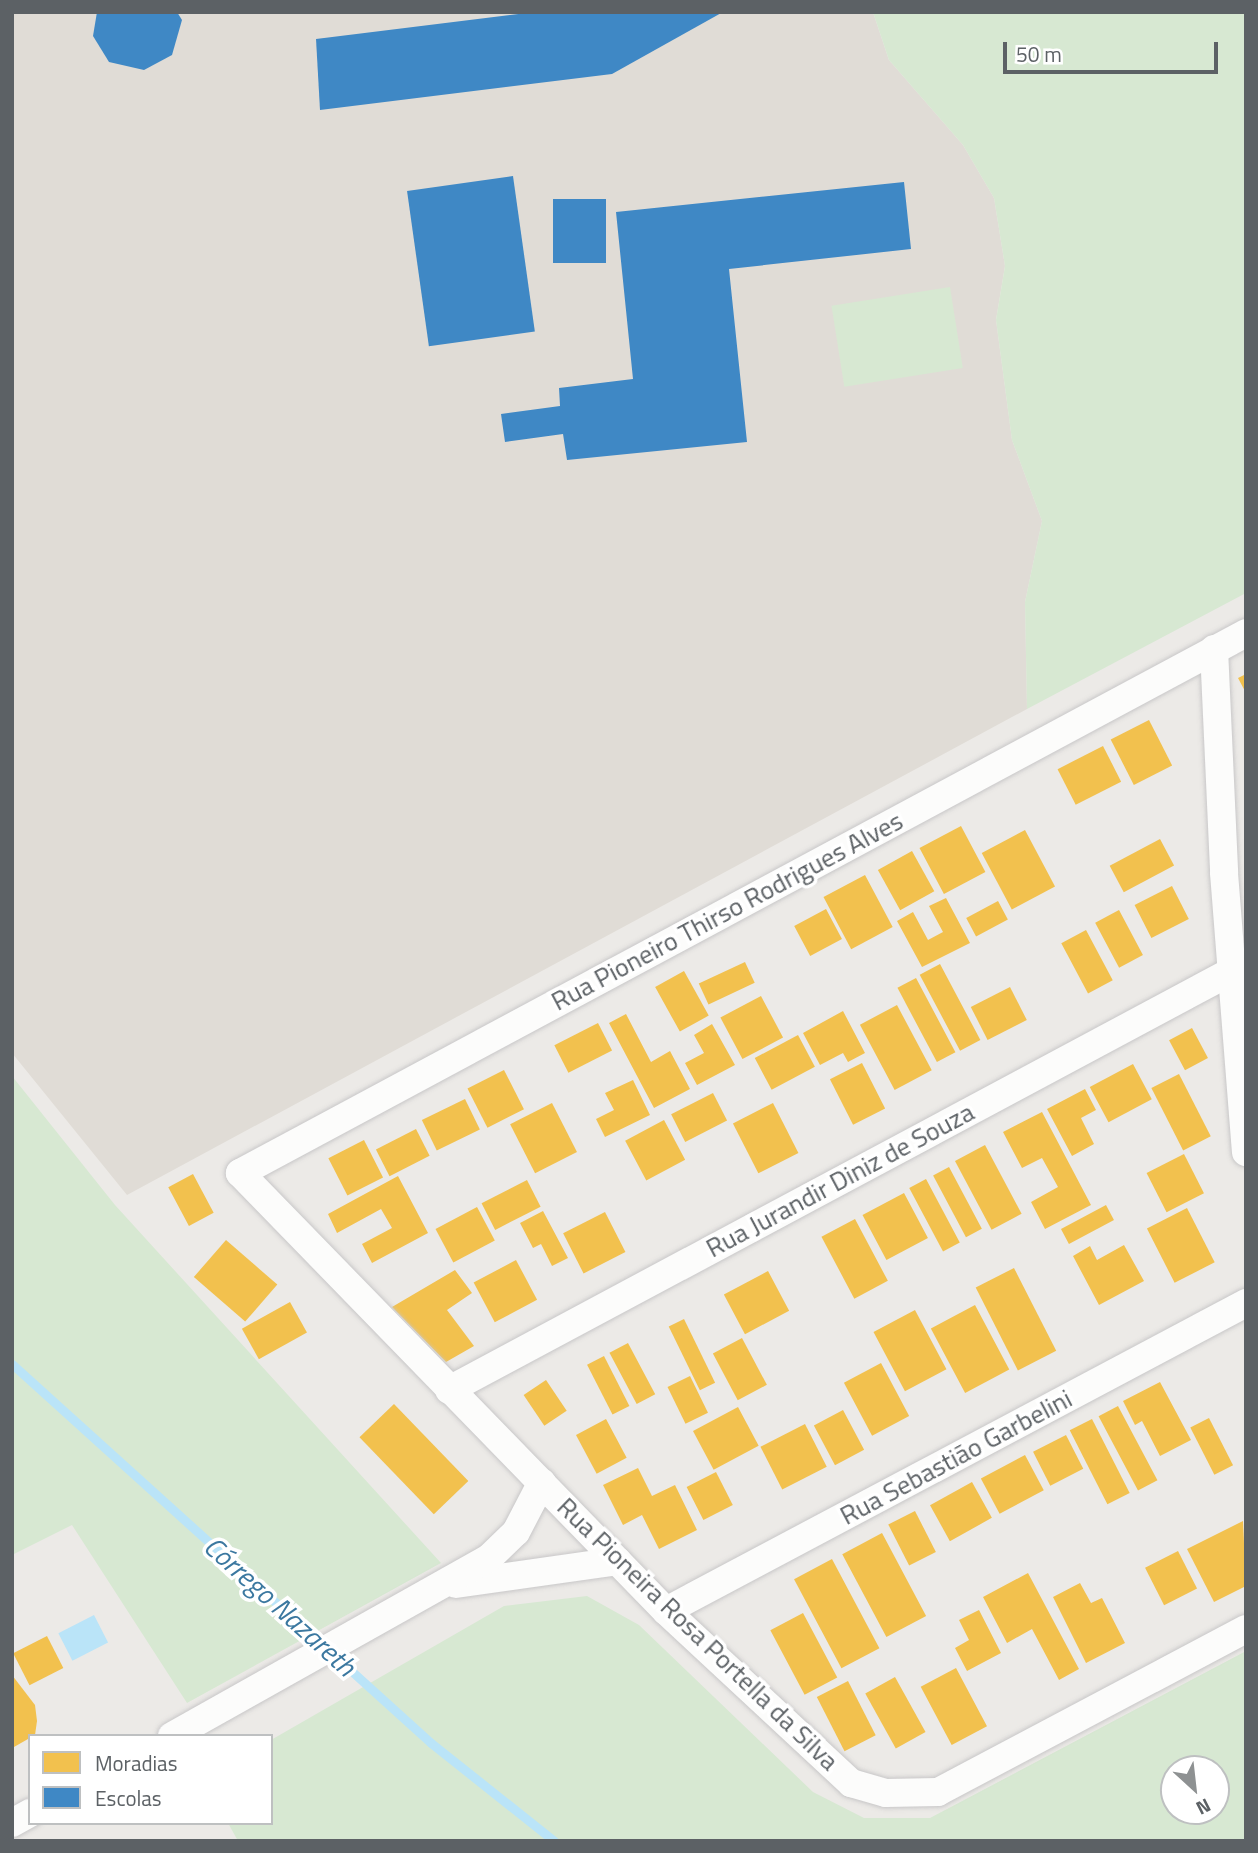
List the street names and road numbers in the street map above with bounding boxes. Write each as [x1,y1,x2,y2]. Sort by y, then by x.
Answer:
street label: Rua Pioneiro Thirso Rodrigues Alves [546,805,908,1017]
street label: Rua Jurandir Diniz de Souza [701,1096,979,1264]
street label: Rua Sebastião Garbelini [835,1383,1077,1531]
street label: Rua Pioneira Rosa Portella da Silva [551,1491,845,1777]

